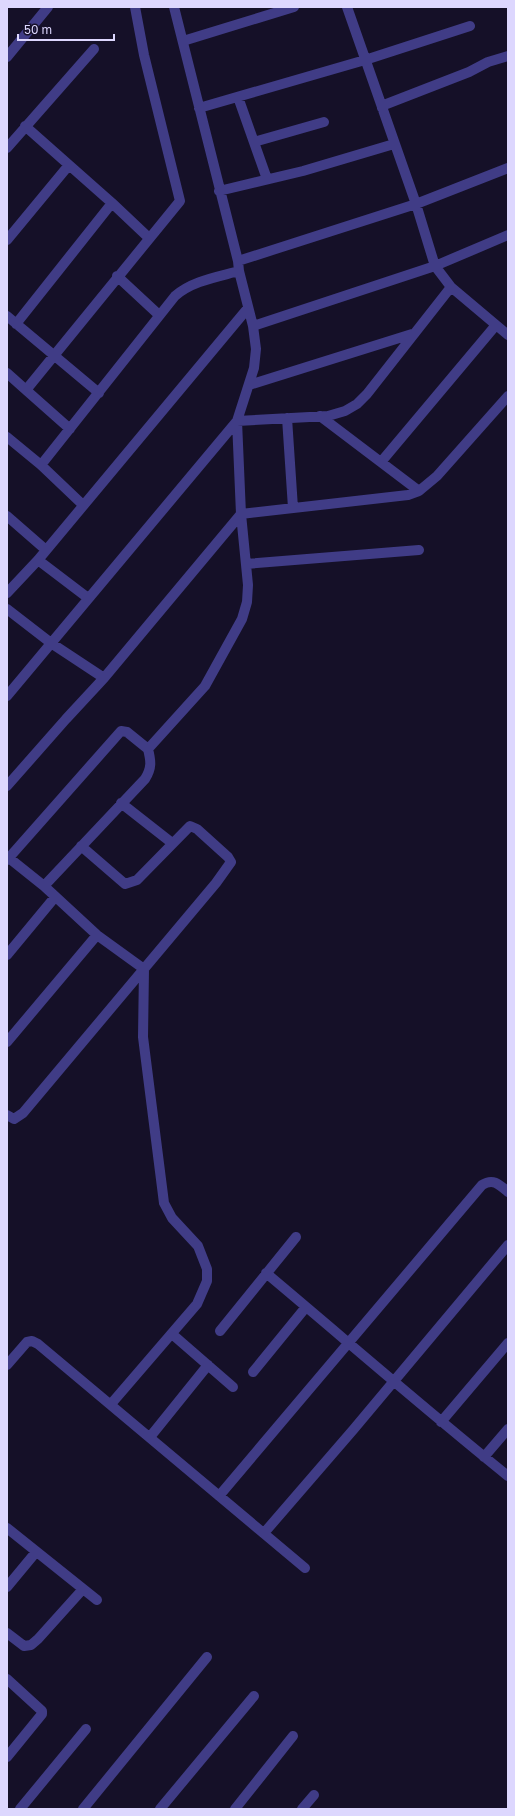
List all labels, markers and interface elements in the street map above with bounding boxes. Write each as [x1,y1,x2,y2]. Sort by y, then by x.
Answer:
scale bar [18,16,114,42]
text: 50 m [24,22,52,37]

